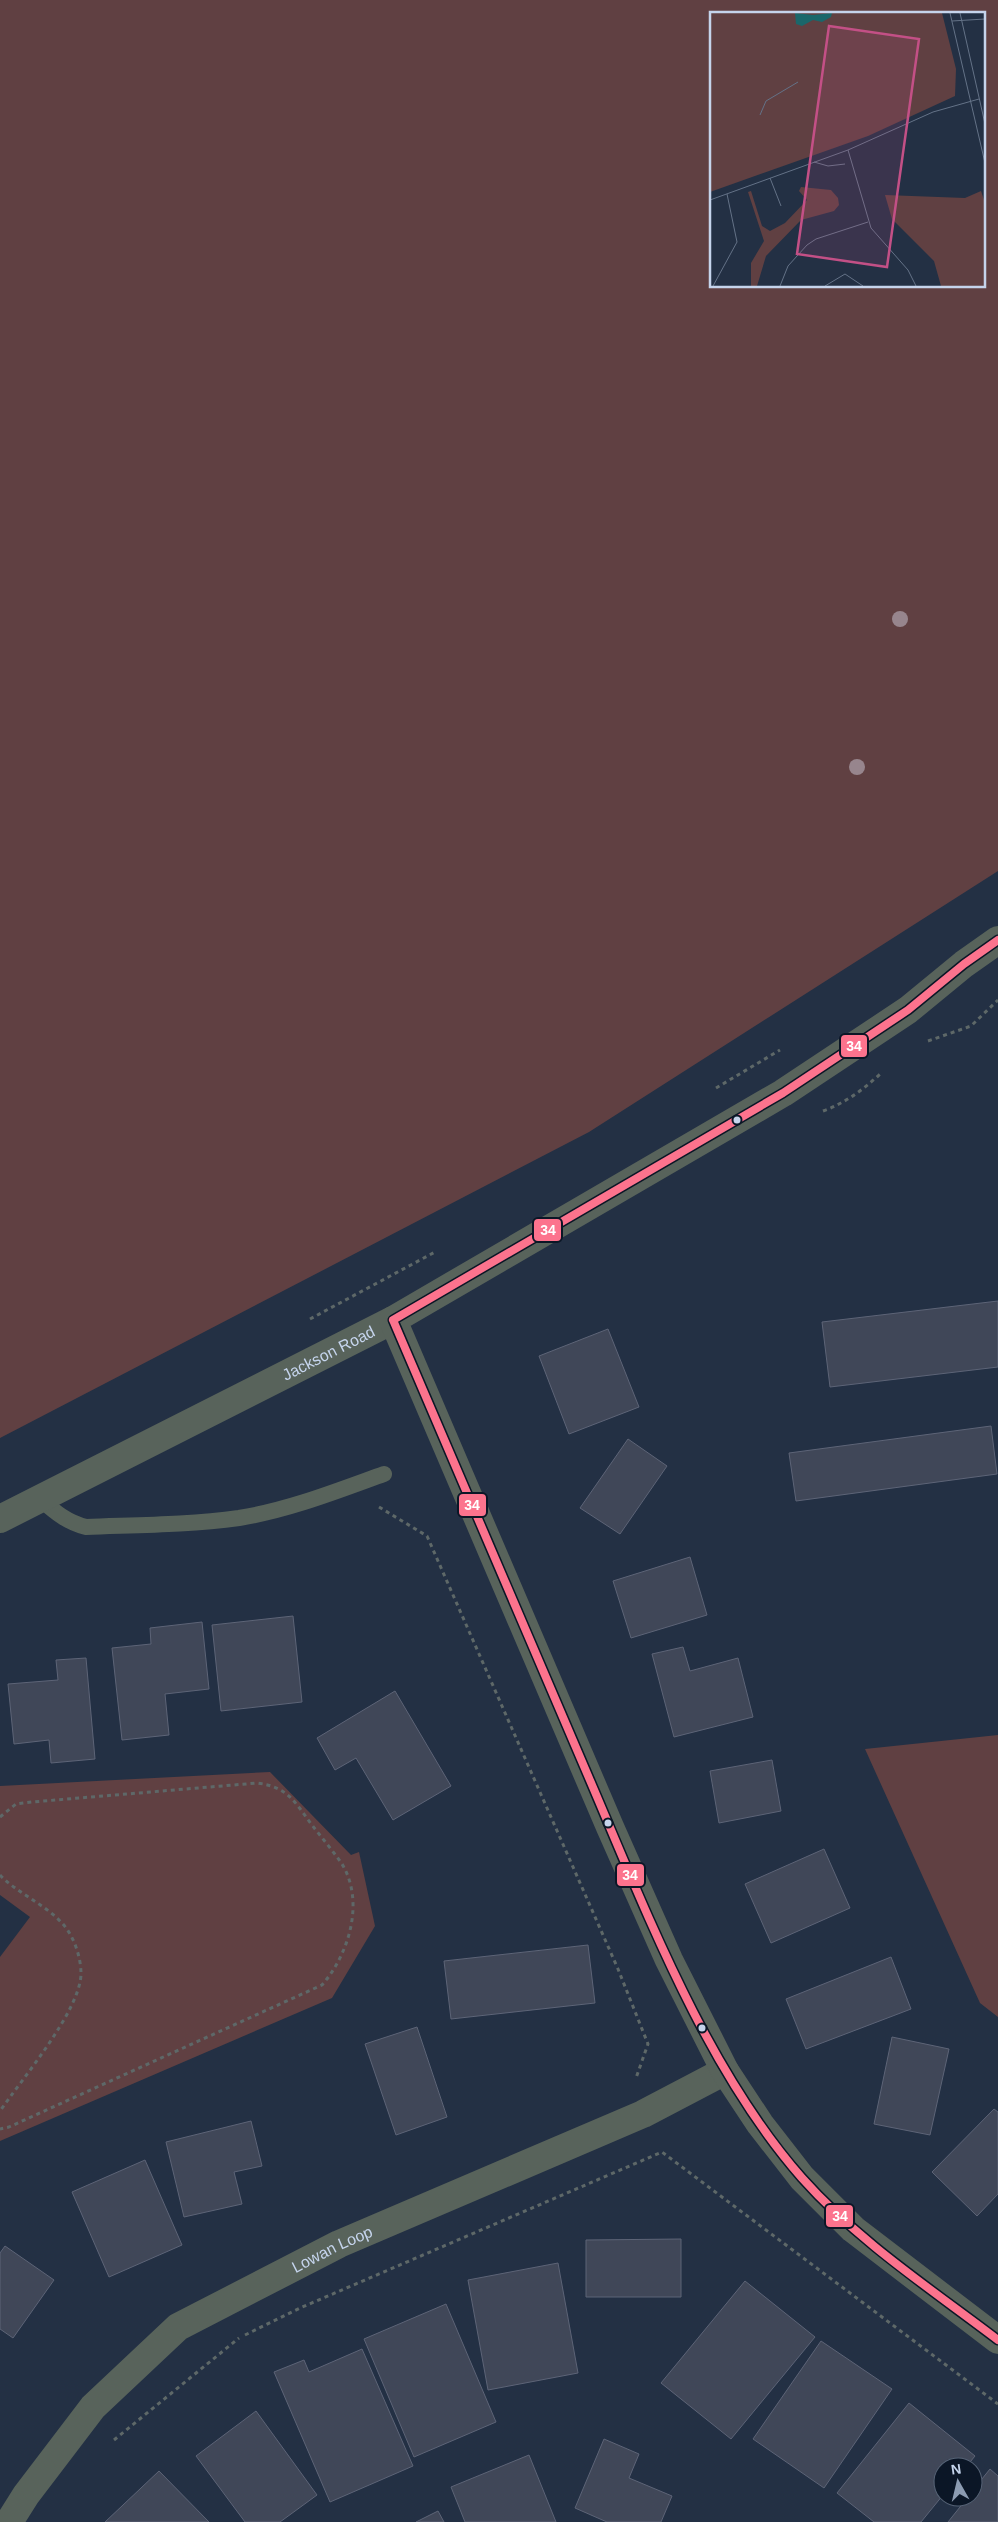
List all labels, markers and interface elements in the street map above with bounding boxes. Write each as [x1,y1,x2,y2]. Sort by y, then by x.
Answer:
inset map [710,12,986,288]
line badge: 34 [840,1034,868,1058]
text: 34 [846,1038,862,1054]
unlabelled marker [732,1115,742,1125]
line badge: 34 [533,1218,562,1242]
text: 34 [540,1222,556,1238]
street label: Jackson Road [279,1323,378,1384]
line badge: 34 [458,1493,487,1517]
text: 34 [464,1497,480,1513]
unlabelled marker [603,1818,613,1828]
line badge: 34 [616,1863,645,1887]
text: 34 [622,1867,638,1883]
unlabelled marker [697,2023,707,2033]
line badge: 34 [825,2204,854,2228]
text: 34 [832,2208,848,2224]
street label: Lowan Loop [289,2223,375,2276]
north arrow [933,2457,983,2507]
text: N [950,2460,962,2478]

